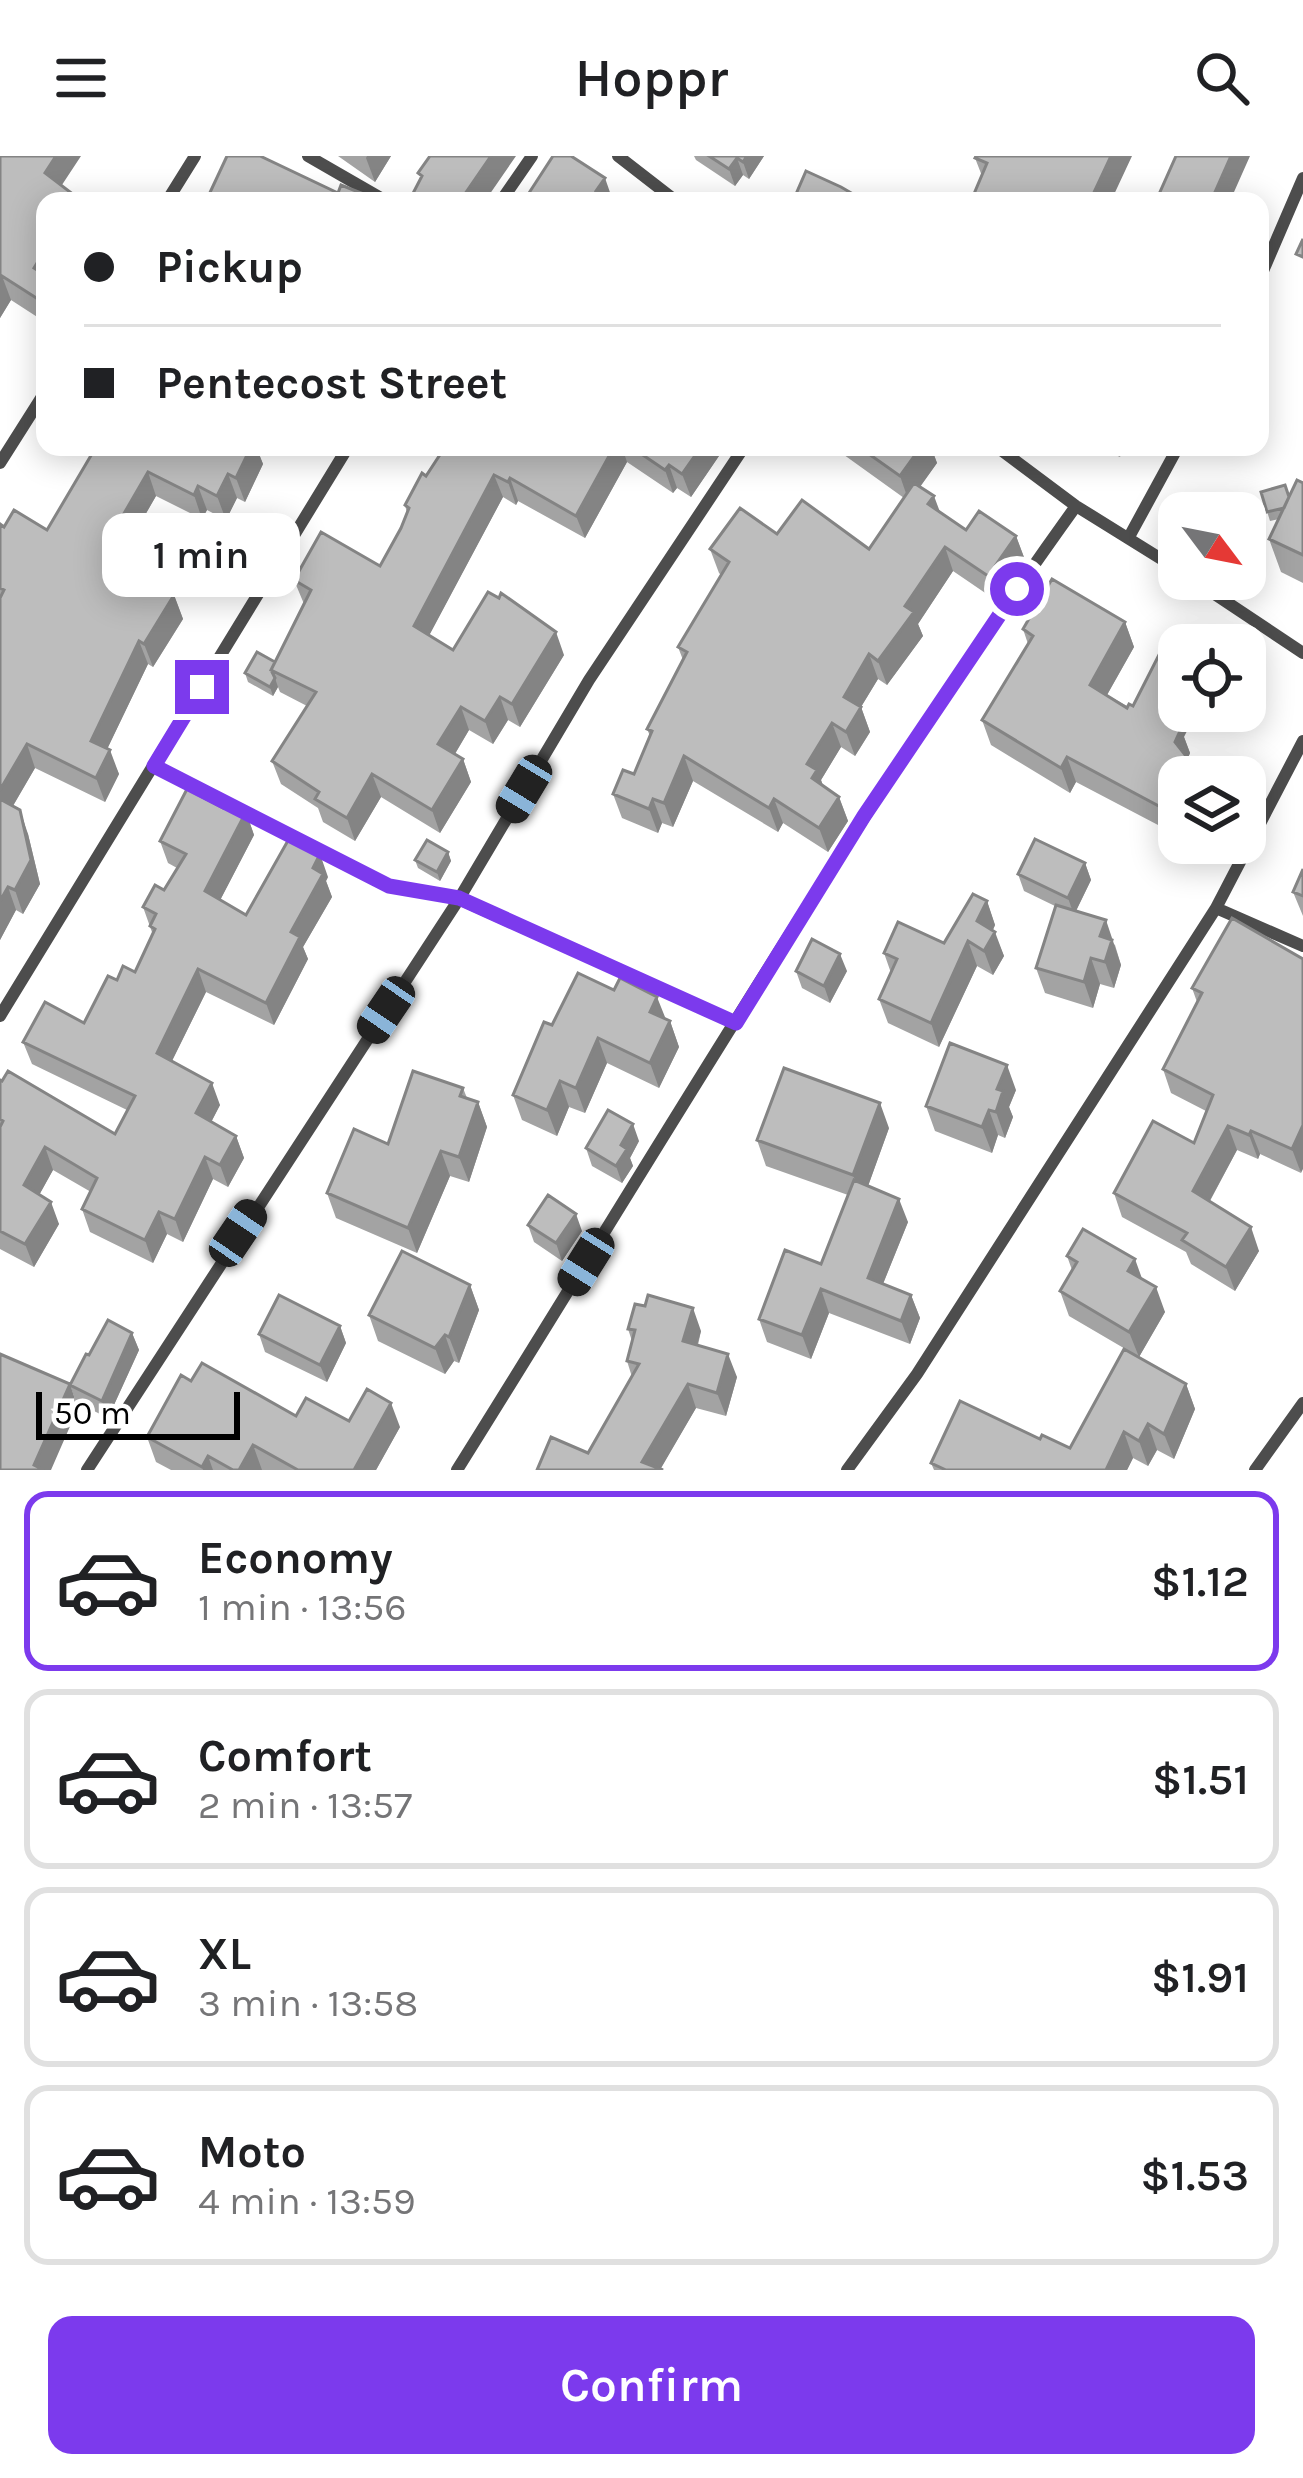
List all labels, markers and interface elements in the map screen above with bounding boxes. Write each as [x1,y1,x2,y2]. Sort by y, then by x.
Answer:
icon: menu [48,45,114,111]
icon: search [1189,45,1255,111]
text: Hoppr [575,46,728,110]
text: Pickup [156,241,303,293]
text: Pentecost Street [156,357,507,409]
north arrow [1158,492,1266,600]
map controls [1158,492,1266,864]
callout: 1 min [103,513,301,597]
text: 1 min [153,532,249,578]
route start [990,562,1044,616]
button: locate [1158,624,1266,732]
route end [175,660,229,714]
car [490,749,558,829]
button: layers [1158,756,1266,864]
car [351,970,421,1050]
car [203,1193,273,1273]
car [552,1222,620,1302]
scale bar [36,1386,240,1439]
text: 50 m [54,1394,131,1432]
icon: car [54,1527,162,1635]
text: Economy [198,1532,393,1584]
text: $1.12 [1151,1555,1249,1607]
text: 1 min · 13:56 [198,1584,407,1630]
icon: car [54,1725,162,1833]
text: Comfort [198,1730,372,1782]
text: $1.51 [1152,1753,1249,1805]
text: 2 min · 13:57 [198,1782,412,1828]
icon: car [54,1923,162,2031]
text: XL [198,1928,251,1980]
text: $1.91 [1151,1951,1249,2003]
text: 3 min · 13:58 [198,1980,418,2026]
icon: car [54,2121,162,2229]
text: Moto [198,2126,306,2178]
text: $1.53 [1140,2149,1249,2201]
text: 4 min · 13:59 [198,2178,416,2224]
button: Confirm [48,2316,1255,2454]

